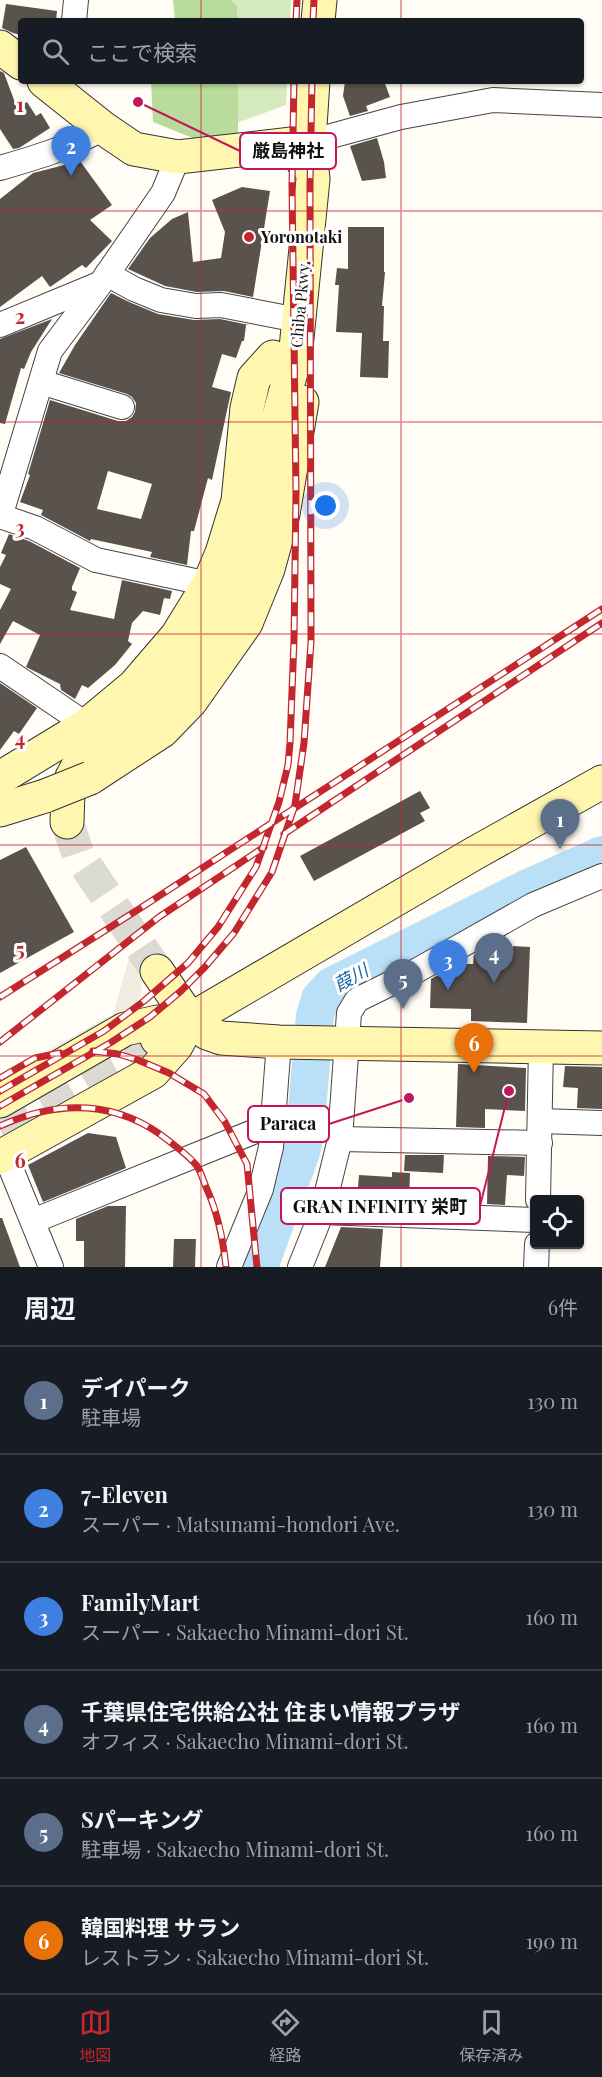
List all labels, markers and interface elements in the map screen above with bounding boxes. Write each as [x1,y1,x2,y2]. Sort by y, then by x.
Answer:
search box [18,18,584,84]
icon: search [39,35,72,68]
text: ここで検索 [87,37,197,67]
text: 1 [16,90,24,117]
pin: 2 [52,126,90,176]
callout: 厳島神社 [240,133,336,169]
text: 厳島神社 [252,138,324,162]
place label: Yoronotaki [260,226,342,247]
marker: Yoronotaki [242,230,256,244]
street label: Chiba Pkwy. [285,259,314,349]
text: 2 [15,302,25,329]
your location [311,491,340,520]
text: 3 [15,513,25,540]
text: 4 [15,724,25,751]
pin: 1 [540,800,580,849]
pin: 4 [474,934,514,983]
text: 5 [15,935,25,962]
pin: 3 [428,940,468,990]
water label: 葭川 [329,957,374,996]
pin: 5 [384,960,422,1009]
pin: 6 [454,1024,494,1073]
callout: Paraca [248,1106,329,1142]
text: Paraca [260,1111,317,1135]
text: 6 [14,1146,26,1173]
callout: GRAN INFINITY 栄町 [281,1188,480,1224]
text: GRAN INFINITY 栄町 [293,1194,467,1218]
map controls [530,1195,584,1249]
button: locate [530,1195,584,1249]
text: 周辺 [24,1290,76,1325]
text: 6件 [548,1293,578,1320]
text: デイパーク [81,1372,191,1402]
text: 1 [40,1387,47,1414]
text: 130 m [527,1387,578,1414]
text: 駐車場 [81,1403,141,1430]
text: 7-Eleven [81,1479,168,1509]
text: 2 [38,1495,49,1522]
text: 130 m [527,1495,578,1522]
text: スーパー · Matsunami-hondori Ave. [81,1510,400,1537]
text: FamilyMart [81,1587,199,1617]
text: 3 [39,1603,48,1630]
text: 160 m [526,1603,578,1630]
text: スーパー · Sakaecho Minami-dori St. [81,1618,409,1645]
text: 千葉県住宅供給公社 住まい情報プラザ [81,1696,460,1726]
text: 4 [38,1711,49,1738]
text: 160 m [526,1711,578,1738]
text: オフィス · Sakaecho Minami-dori St. [81,1727,409,1754]
text: Sパーキング [81,1804,203,1834]
text: 5 [39,1819,48,1846]
text: 160 m [526,1819,578,1846]
text: 駐車場 · Sakaecho Minami-dori St. [81,1835,389,1862]
text: 韓国料理 サラン [81,1912,240,1942]
text: 6 [38,1927,49,1954]
text: 190 m [526,1927,578,1954]
text: レストラン · Sakaecho Minami-dori St. [81,1943,429,1970]
tab: 地図 [79,2006,112,2066]
tab: 経路 [269,2006,302,2066]
tab: 保存済み [459,2006,523,2066]

